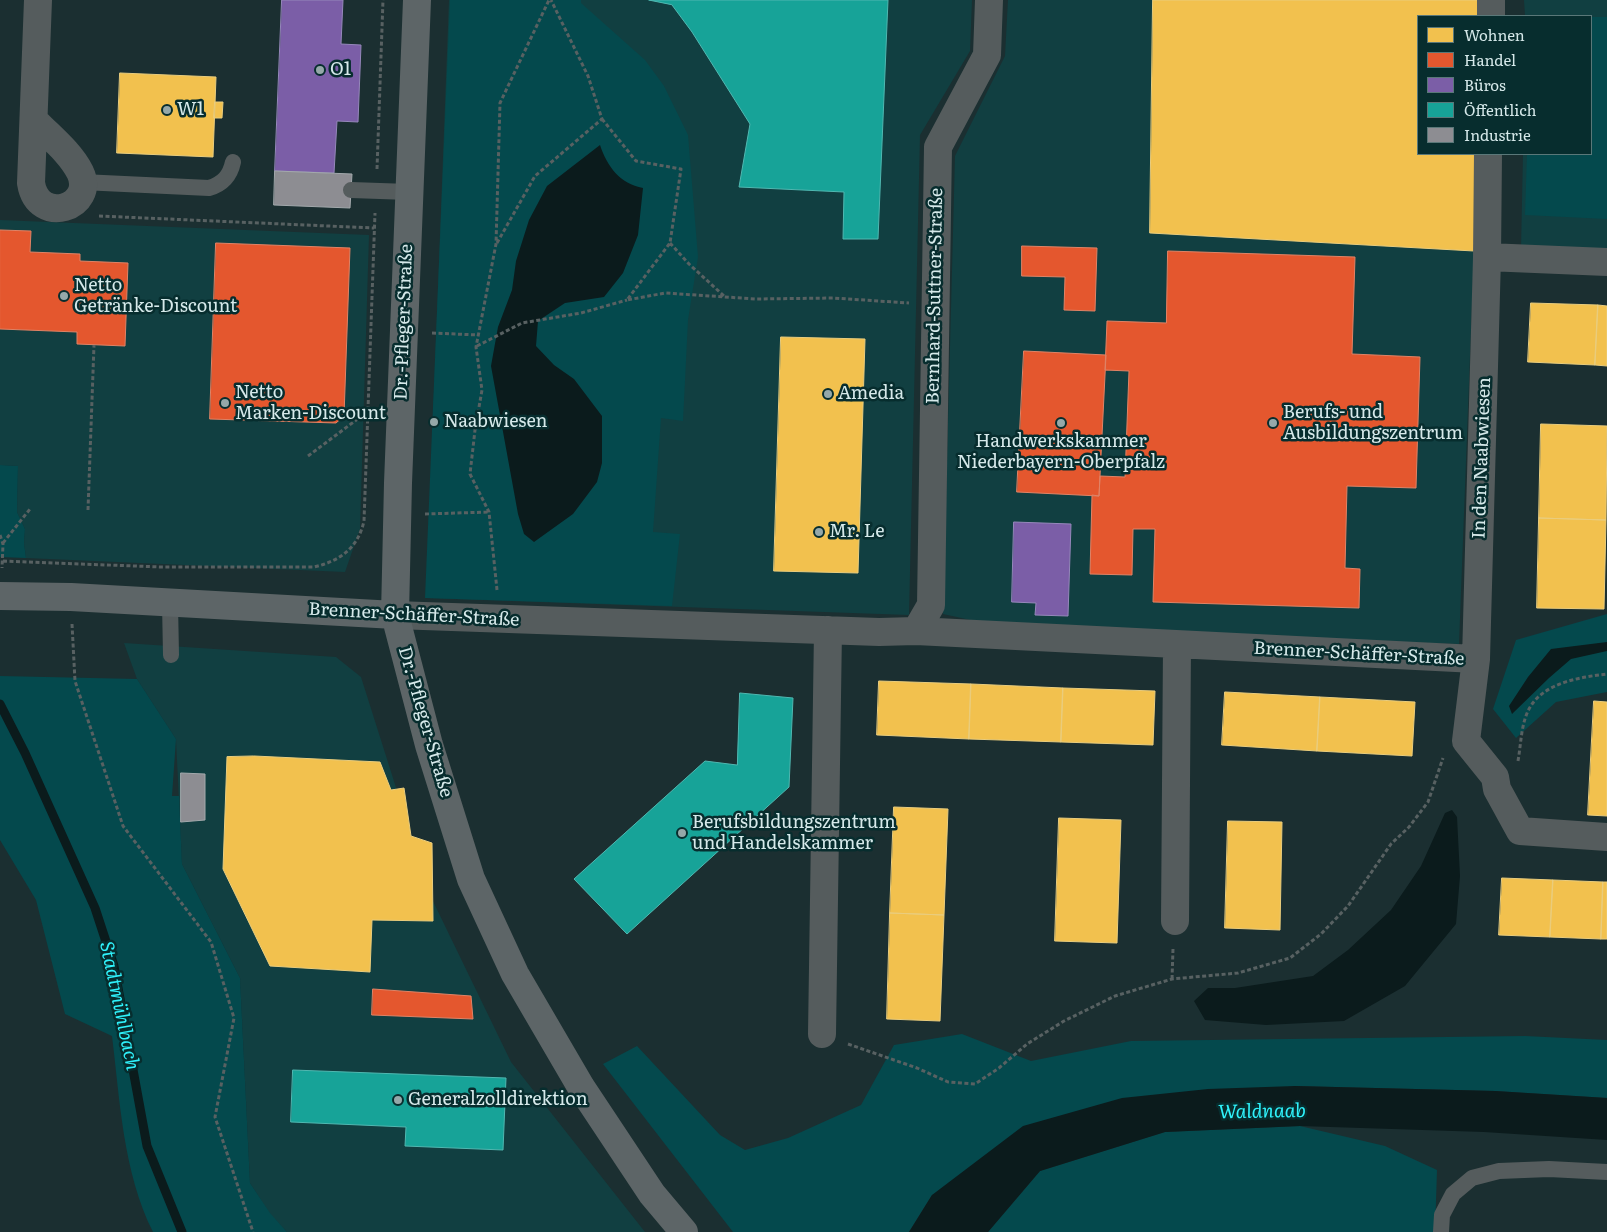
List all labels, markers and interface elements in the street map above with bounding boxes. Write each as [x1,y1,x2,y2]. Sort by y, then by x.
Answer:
legend [1417,15,1592,155]
text: Wohnen [1464,23,1525,46]
text: Handel [1464,48,1516,71]
place label: O1 [330,59,351,81]
marker: O1 [314,64,326,76]
text: Büros [1464,73,1506,96]
text: Öffentlich [1464,98,1537,121]
place label: W1 [177,99,204,121]
marker: W1 [161,104,173,116]
text: Industrie [1464,123,1531,146]
street label: Bernhard-Suttner-Straße [922,188,948,404]
street label: Dr.-Pfleger-Straße [390,244,418,400]
place label: Netto Getränke-Discount [74,275,237,318]
marker: Netto Getränke-Discount [58,290,70,302]
street label: In den Naabwiesen [1468,377,1496,539]
place label: Netto Marken-Discount [235,382,386,424]
place label: Amedia [838,383,904,405]
marker: Amedia [822,388,834,400]
marker: Netto Marken-Discount [219,397,231,409]
place label: Berufs- und Ausbildungszentrum [1283,402,1463,444]
place label: Naabwiesen [444,411,547,433]
marker: Naabwiesen [428,416,440,428]
marker: Handwerkskammer Niederbayern-Oberpfalz [1055,417,1067,429]
marker: Berufs- und Ausbildungszentrum [1267,417,1279,429]
place label: Handwerkskammer Niederbayern-Oberpfalz [957,431,1165,474]
place label: Mr. Le [829,521,885,543]
marker: Mr. Le [813,526,825,538]
street label: Brenner-Schäffer-Straße [308,599,520,631]
street label: Brenner-Schäffer-Straße [1253,638,1465,670]
street label: Dr.-Pfleger-Straße [393,644,457,800]
place label: Berufsbildungszentrum und Handelskammer [692,812,896,854]
marker: Berufsbildungszentrum und Handelskammer [676,827,688,839]
water label: Stadtmühlbach [94,940,144,1072]
place label: Generalzolldirektion [408,1089,588,1111]
marker: Generalzolldirektion [392,1094,404,1106]
water label: Waldnaab [1218,1100,1306,1124]

